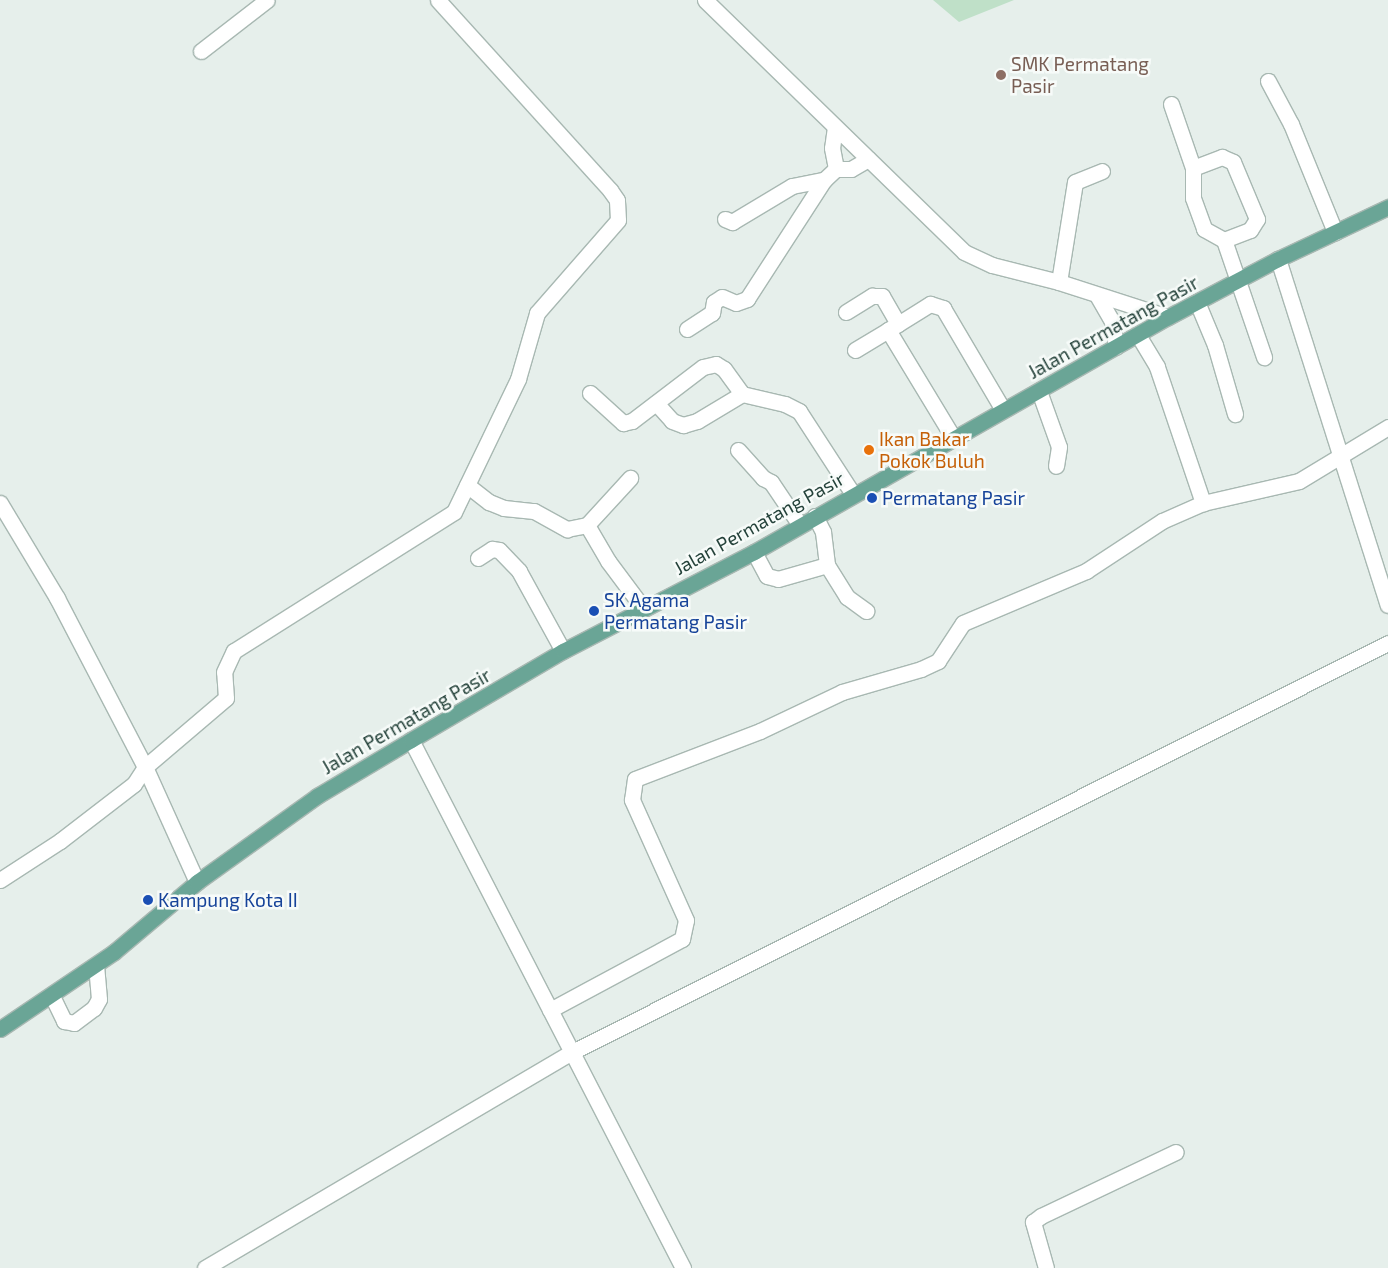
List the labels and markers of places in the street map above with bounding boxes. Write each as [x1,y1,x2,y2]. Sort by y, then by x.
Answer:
place label: SMK Permatang Pasir [1011,53,1149,97]
marker: SMK Permatang Pasir [995,69,1007,81]
place label: Ikan Bakar Pokok Buluh [879,428,985,472]
marker: Ikan Bakar Pokok Buluh [863,444,875,456]
place label: Permatang Pasir [882,487,1025,509]
marker: Permatang Pasir [866,492,878,504]
place label: SK Agama Permatang Pasir [604,589,747,633]
marker: SK Agama Permatang Pasir [588,605,600,617]
place label: Kampung Kota II [158,889,298,911]
marker: Kampung Kota II [142,894,154,906]

